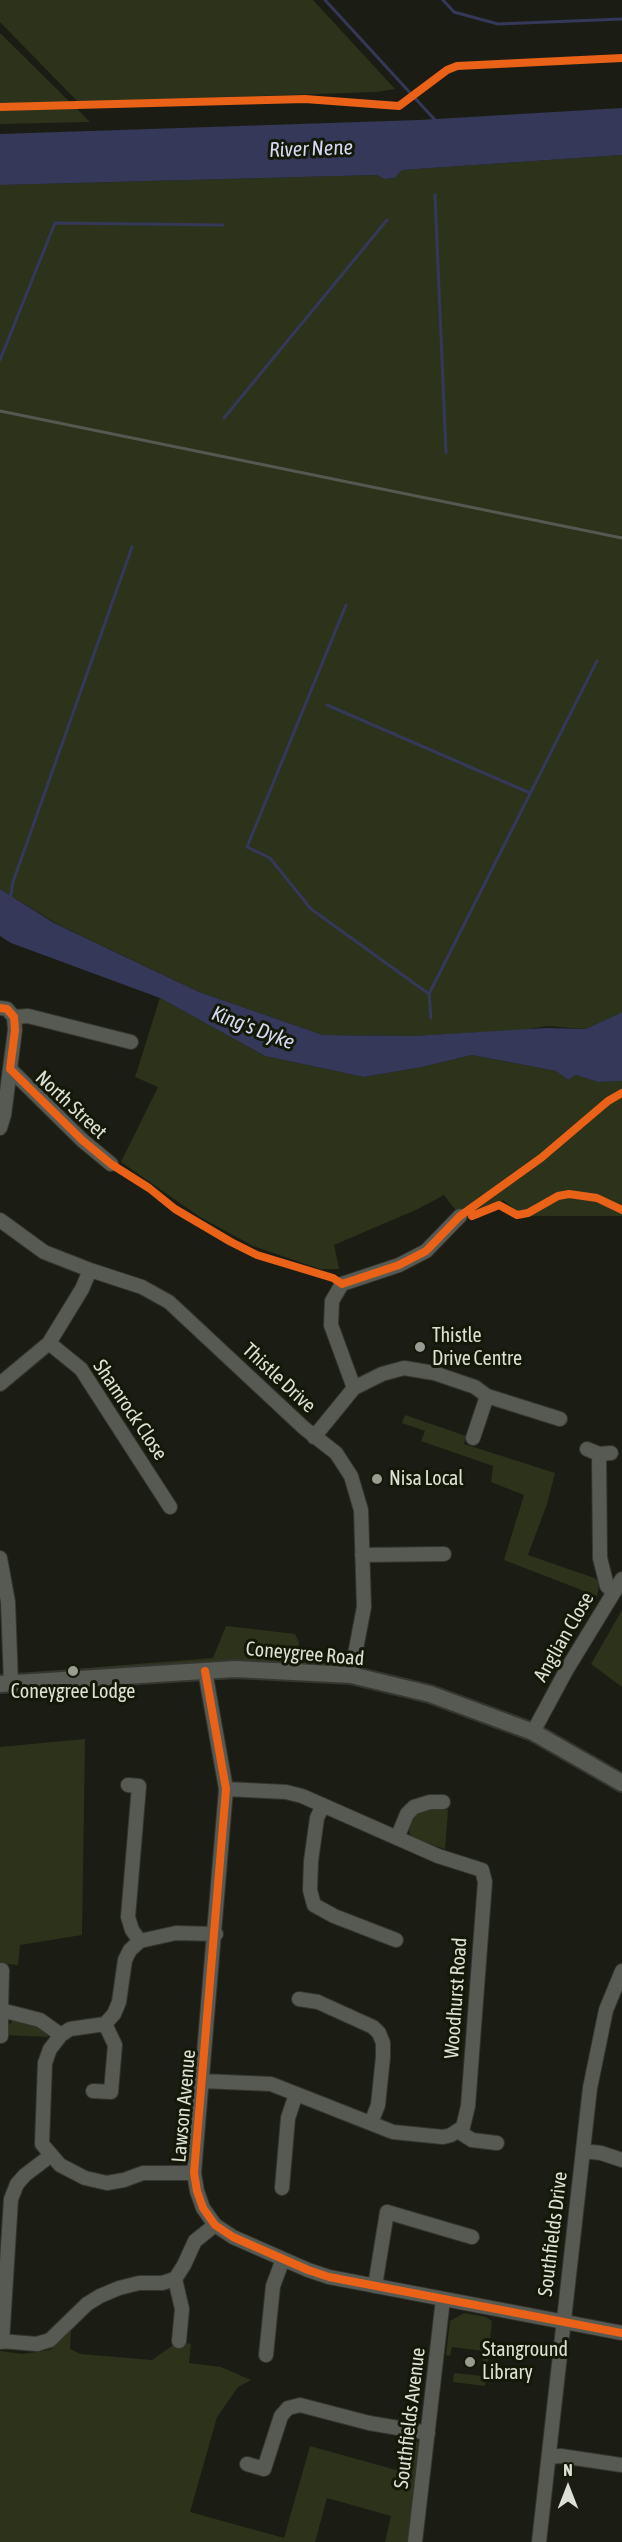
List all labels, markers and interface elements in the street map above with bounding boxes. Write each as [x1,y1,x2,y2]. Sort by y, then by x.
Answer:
water label: River Nene [269,135,353,163]
water label: King's Dyke [208,1001,298,1055]
street label: North Street [30,1066,112,1144]
place label: Thistle Drive Centre [432,1324,522,1371]
street label: Thistle Drive [237,1338,321,1418]
marker: Thistle Drive Centre [413,1340,427,1354]
street label: Shamrock Close [88,1355,172,1465]
place label: Nisa Local [389,1467,464,1491]
marker: Nisa Local [370,1472,384,1486]
street label: Anglian Close [529,1588,599,1686]
street label: Coneygree Road [245,1637,365,1671]
marker: Coneygree Lodge [66,1664,80,1678]
place label: Coneygree Lodge [11,1680,135,1704]
street label: Woodhurst Road [440,1937,472,2059]
street label: Lawson Avenue [167,2049,201,2163]
street label: Southfields Drive [533,2170,573,2298]
place label: Stanground Library [482,2338,568,2385]
street label: Southfields Avenue [389,2346,431,2490]
marker: Stanground Library [463,2355,477,2369]
north arrow [538,2458,598,2518]
text: N [563,2461,573,2479]

